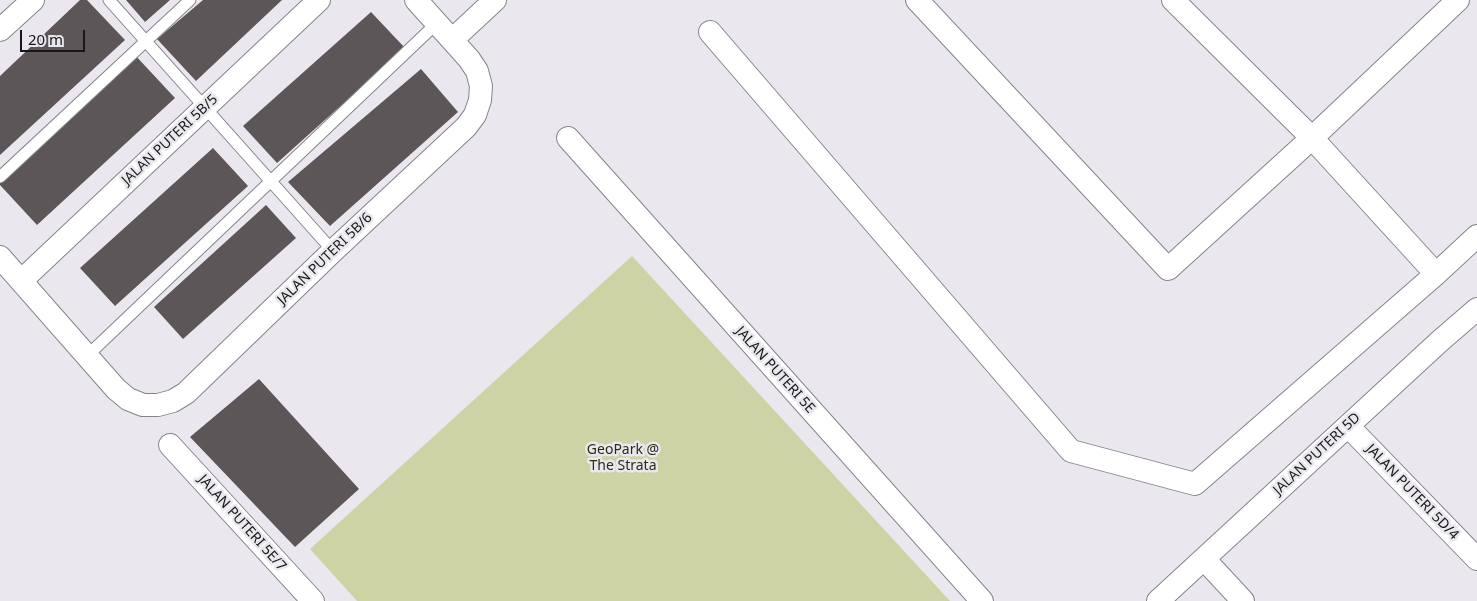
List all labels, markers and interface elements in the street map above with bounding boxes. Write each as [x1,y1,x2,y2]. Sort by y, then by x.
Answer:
scale bar [22,20,88,52]
text: 20 m [28,29,63,49]
street label: JALAN PUTERI 5B/5 [119,91,221,189]
street label: JALAN PUTERI 5B/6 [274,210,376,308]
street label: JALAN PUTERI 5E [732,323,818,417]
street label: JALAN PUTERI 5D [1270,409,1364,499]
street label: JALAN PUTERI 5D/4 [1362,441,1462,543]
park label: GeoPark @ The Strata [587,442,659,474]
street label: JALAN PUTERI 5E/7 [194,471,290,575]

